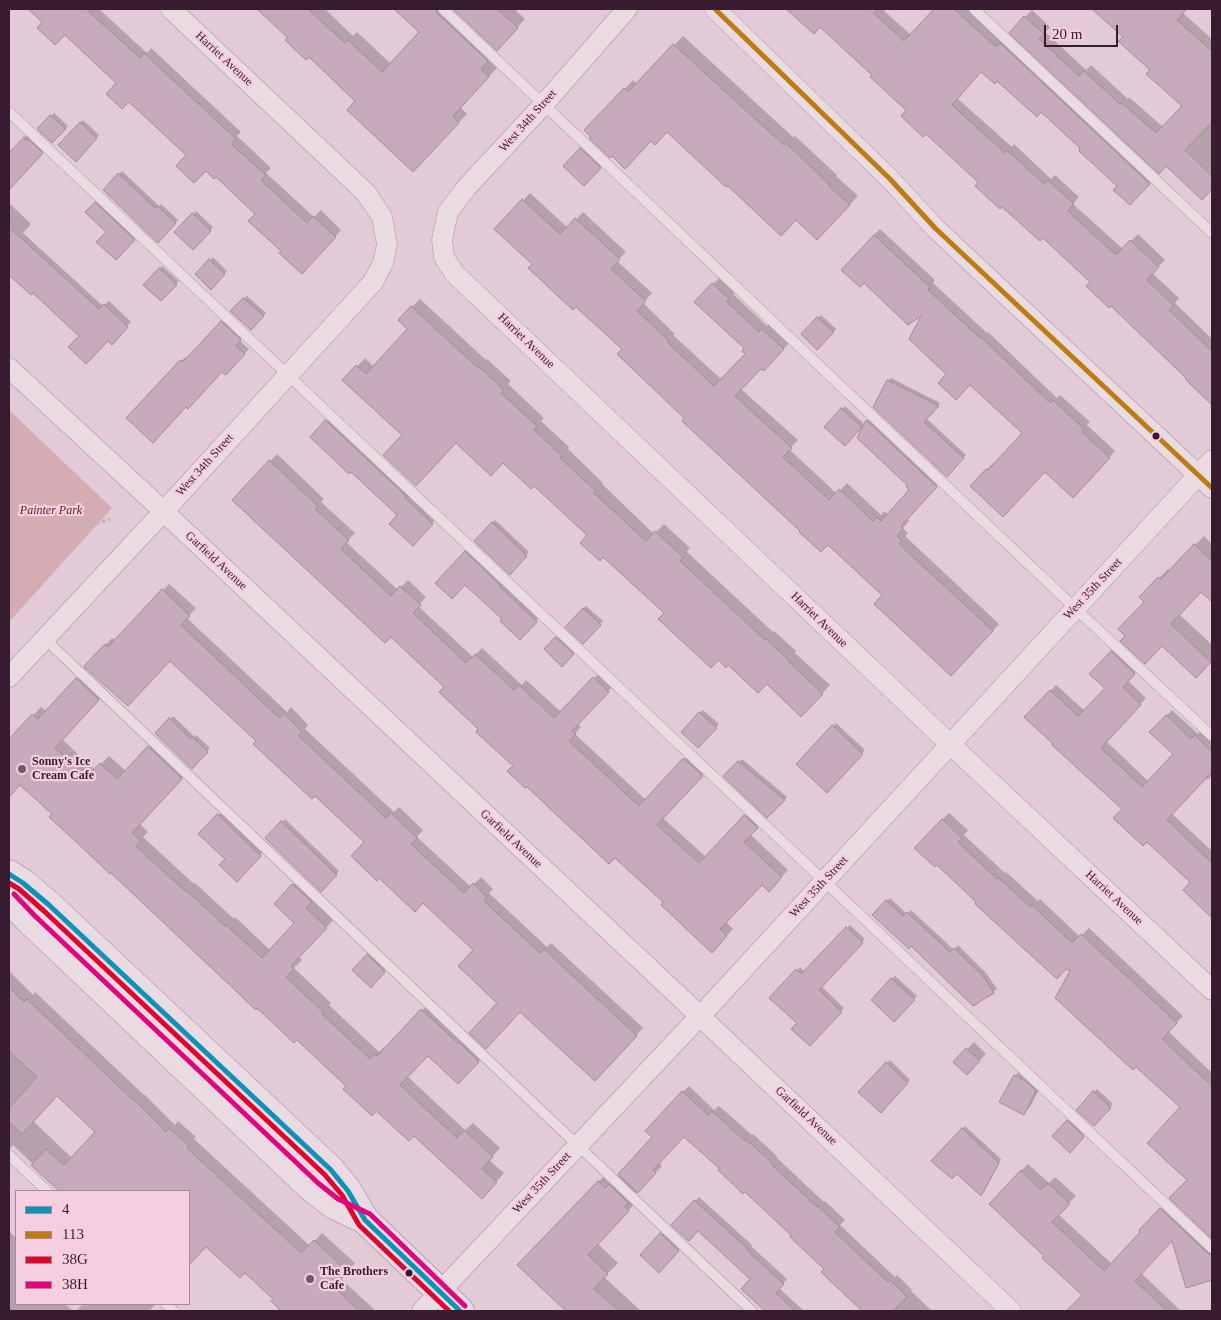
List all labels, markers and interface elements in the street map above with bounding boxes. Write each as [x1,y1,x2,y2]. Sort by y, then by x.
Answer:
scale bar [1046,15,1120,47]
text: 20 m [1052,26,1082,42]
street label: Harriet Avenue [192,29,256,89]
street label: West 34th Street [496,87,560,155]
street label: Harriet Avenue [495,310,557,372]
street label: West 34th Street [173,431,237,499]
unlabelled marker [1151,431,1161,441]
park label: Painter Park [20,504,82,518]
street label: Garfield Avenue [182,529,250,593]
street label: West 35th Street [1061,555,1125,623]
street label: Harriet Avenue [788,589,850,651]
place label: Sonny's Ice Cream Cafe [32,755,94,783]
marker: Sonny's Ice Cream Cafe [16,763,28,775]
street label: Garfield Avenue [477,807,545,871]
street label: West 35th Street [787,853,851,921]
street label: Harriet Avenue [1082,868,1146,928]
street label: Garfield Avenue [772,1084,840,1148]
street label: West 35th Street [510,1149,574,1217]
legend [15,1190,190,1305]
text: 4 [62,1201,70,1217]
text: 113 [62,1226,84,1242]
text: 38G [62,1251,88,1267]
place label: The Brothers Cafe [320,1265,388,1293]
unlabelled marker [404,1268,414,1278]
marker: The Brothers Cafe [304,1273,316,1285]
text: 38H [62,1276,88,1292]

